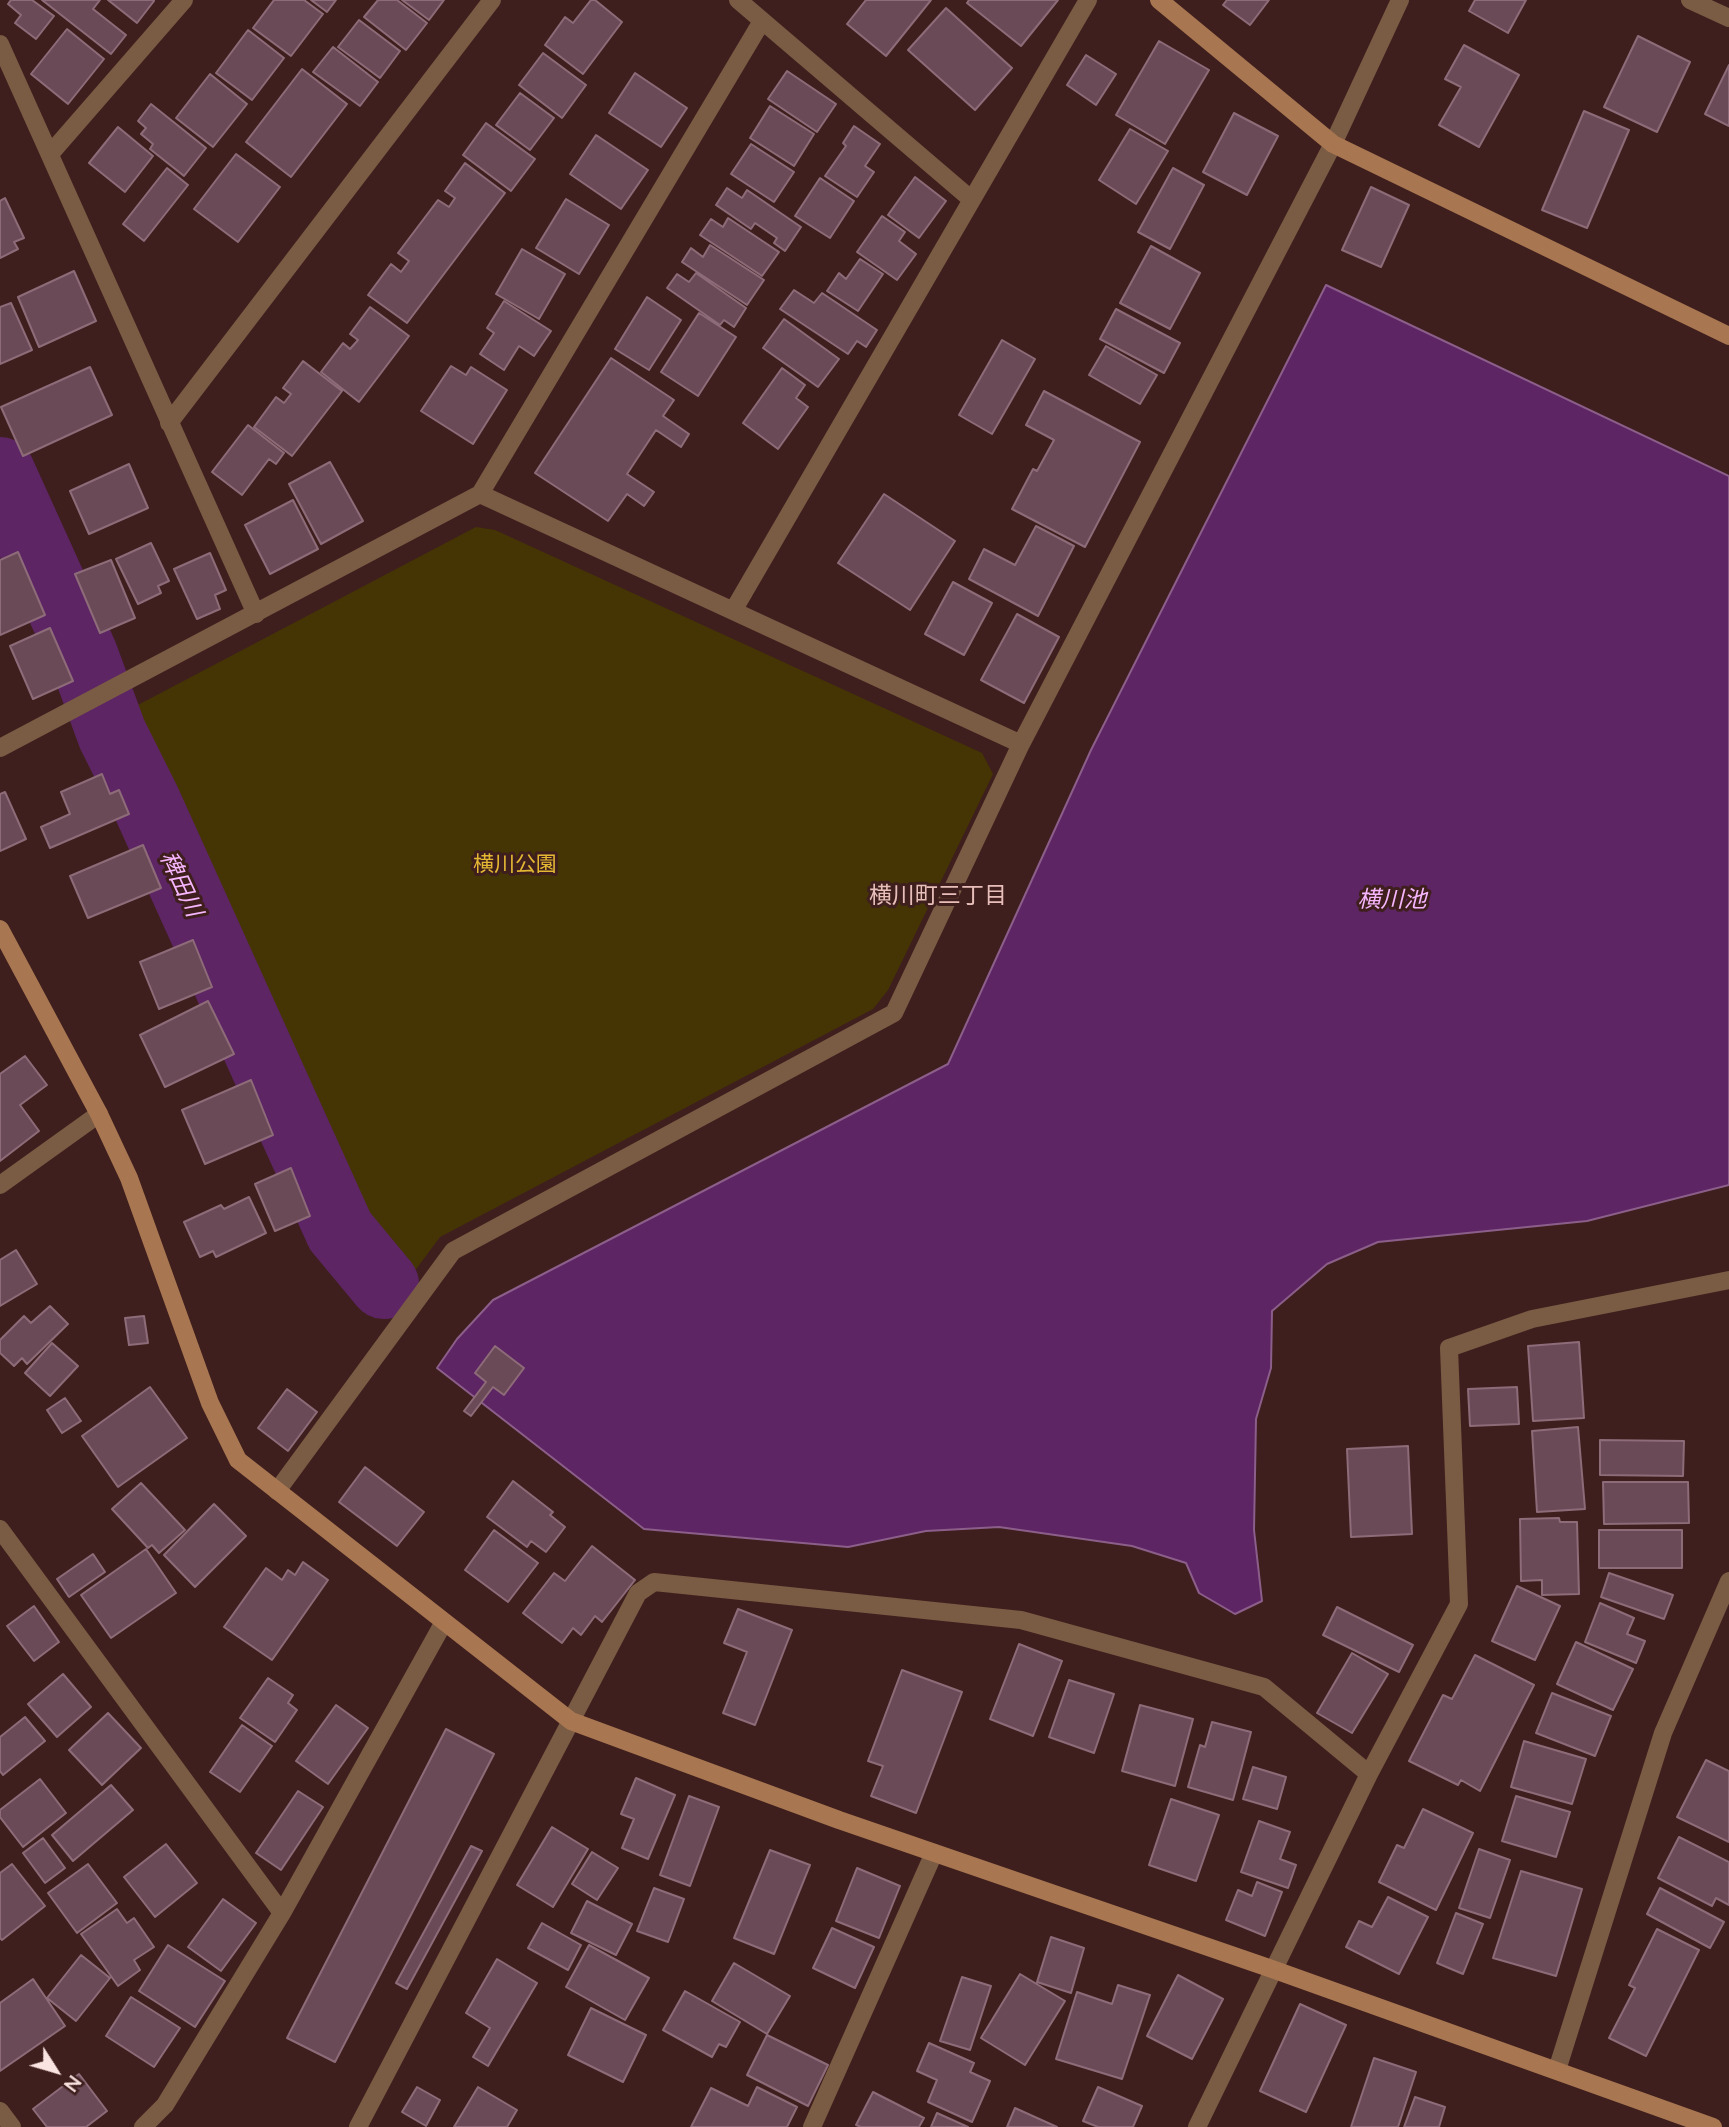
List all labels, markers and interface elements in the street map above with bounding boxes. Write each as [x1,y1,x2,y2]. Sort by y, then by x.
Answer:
water label: 稗田川 [154,847,208,921]
park label: 横川公園 [473,851,557,877]
district label: 横川町三丁目 [869,882,1007,910]
water label: 横川池 [1358,886,1426,914]
north arrow [21,2036,91,2106]
text: N [60,2071,87,2097]

